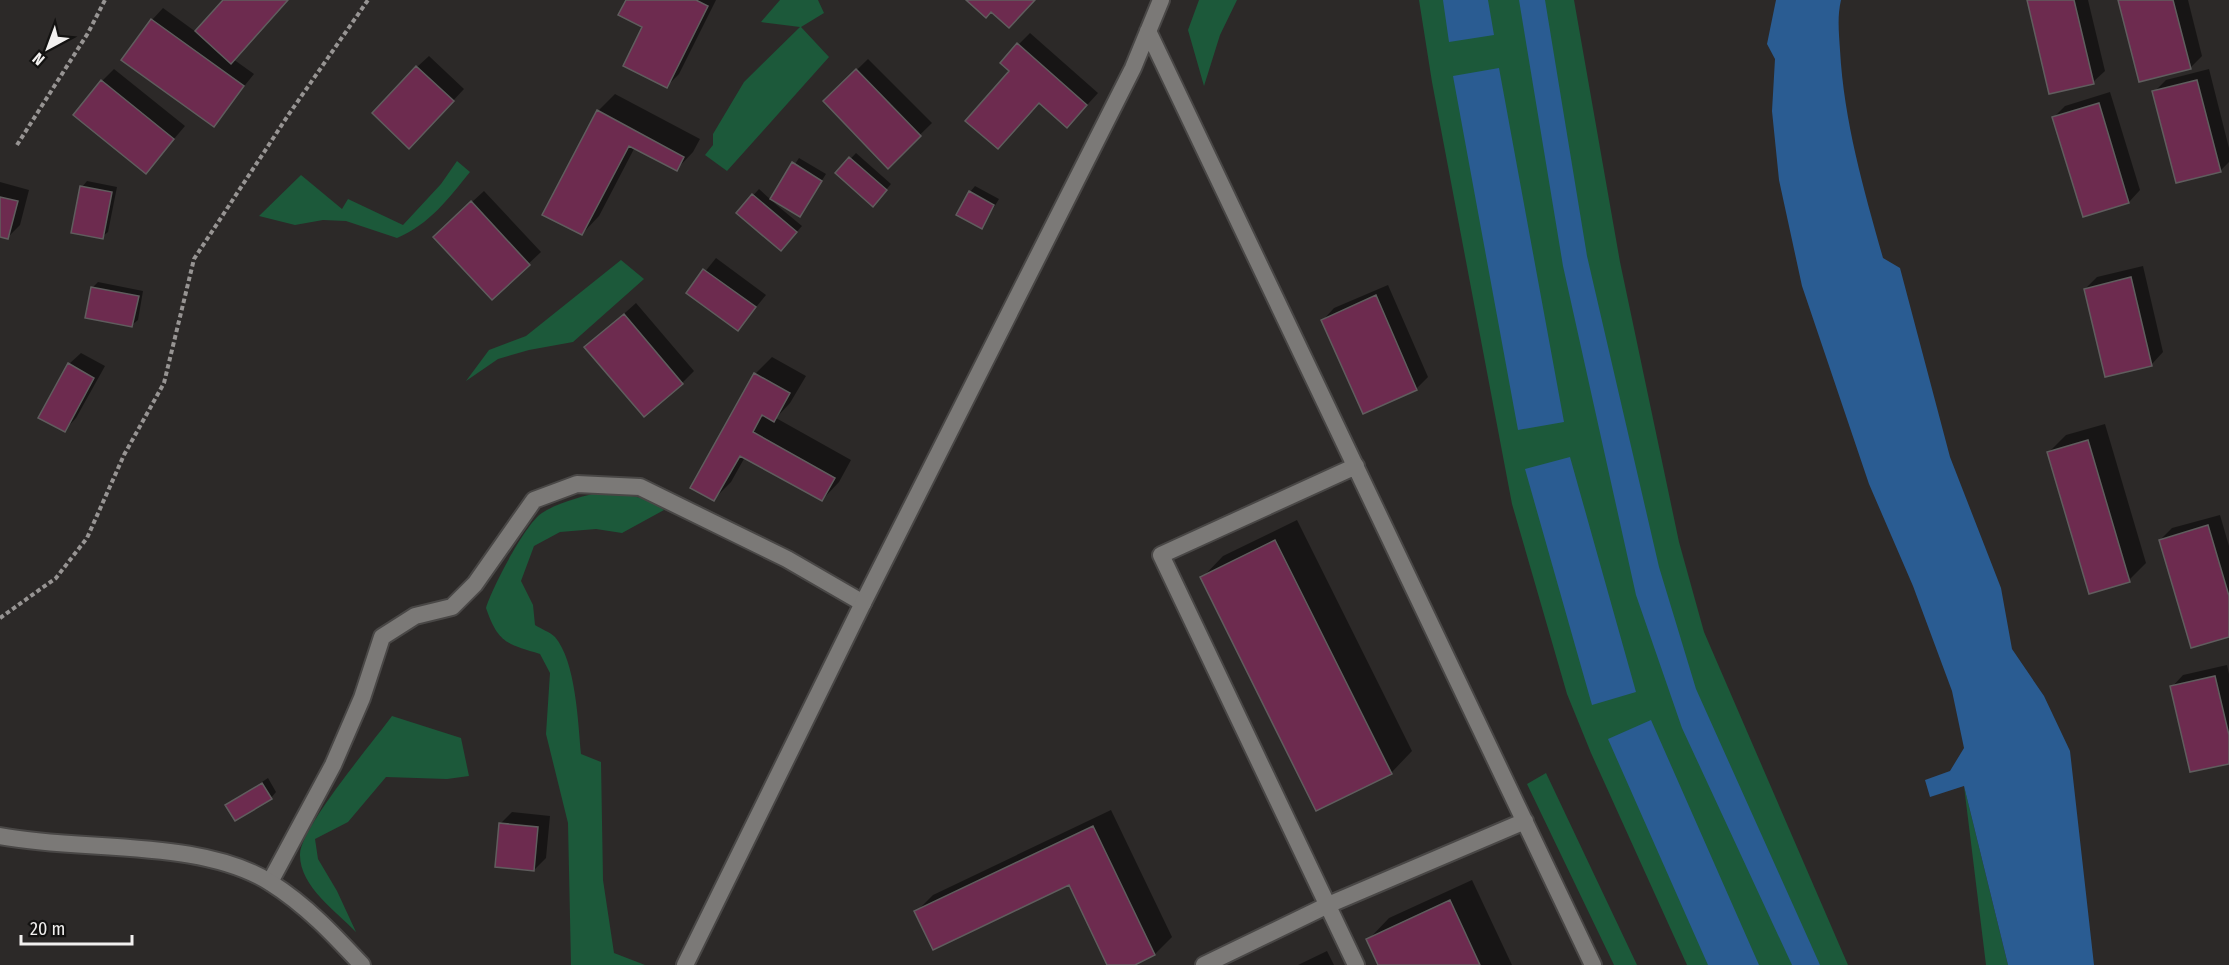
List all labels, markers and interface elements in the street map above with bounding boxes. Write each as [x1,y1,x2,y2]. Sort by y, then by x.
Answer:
north arrow [18,18,78,78]
text: N [29,49,48,69]
scale bar [21,908,132,946]
text: 20 m [30,918,65,940]

